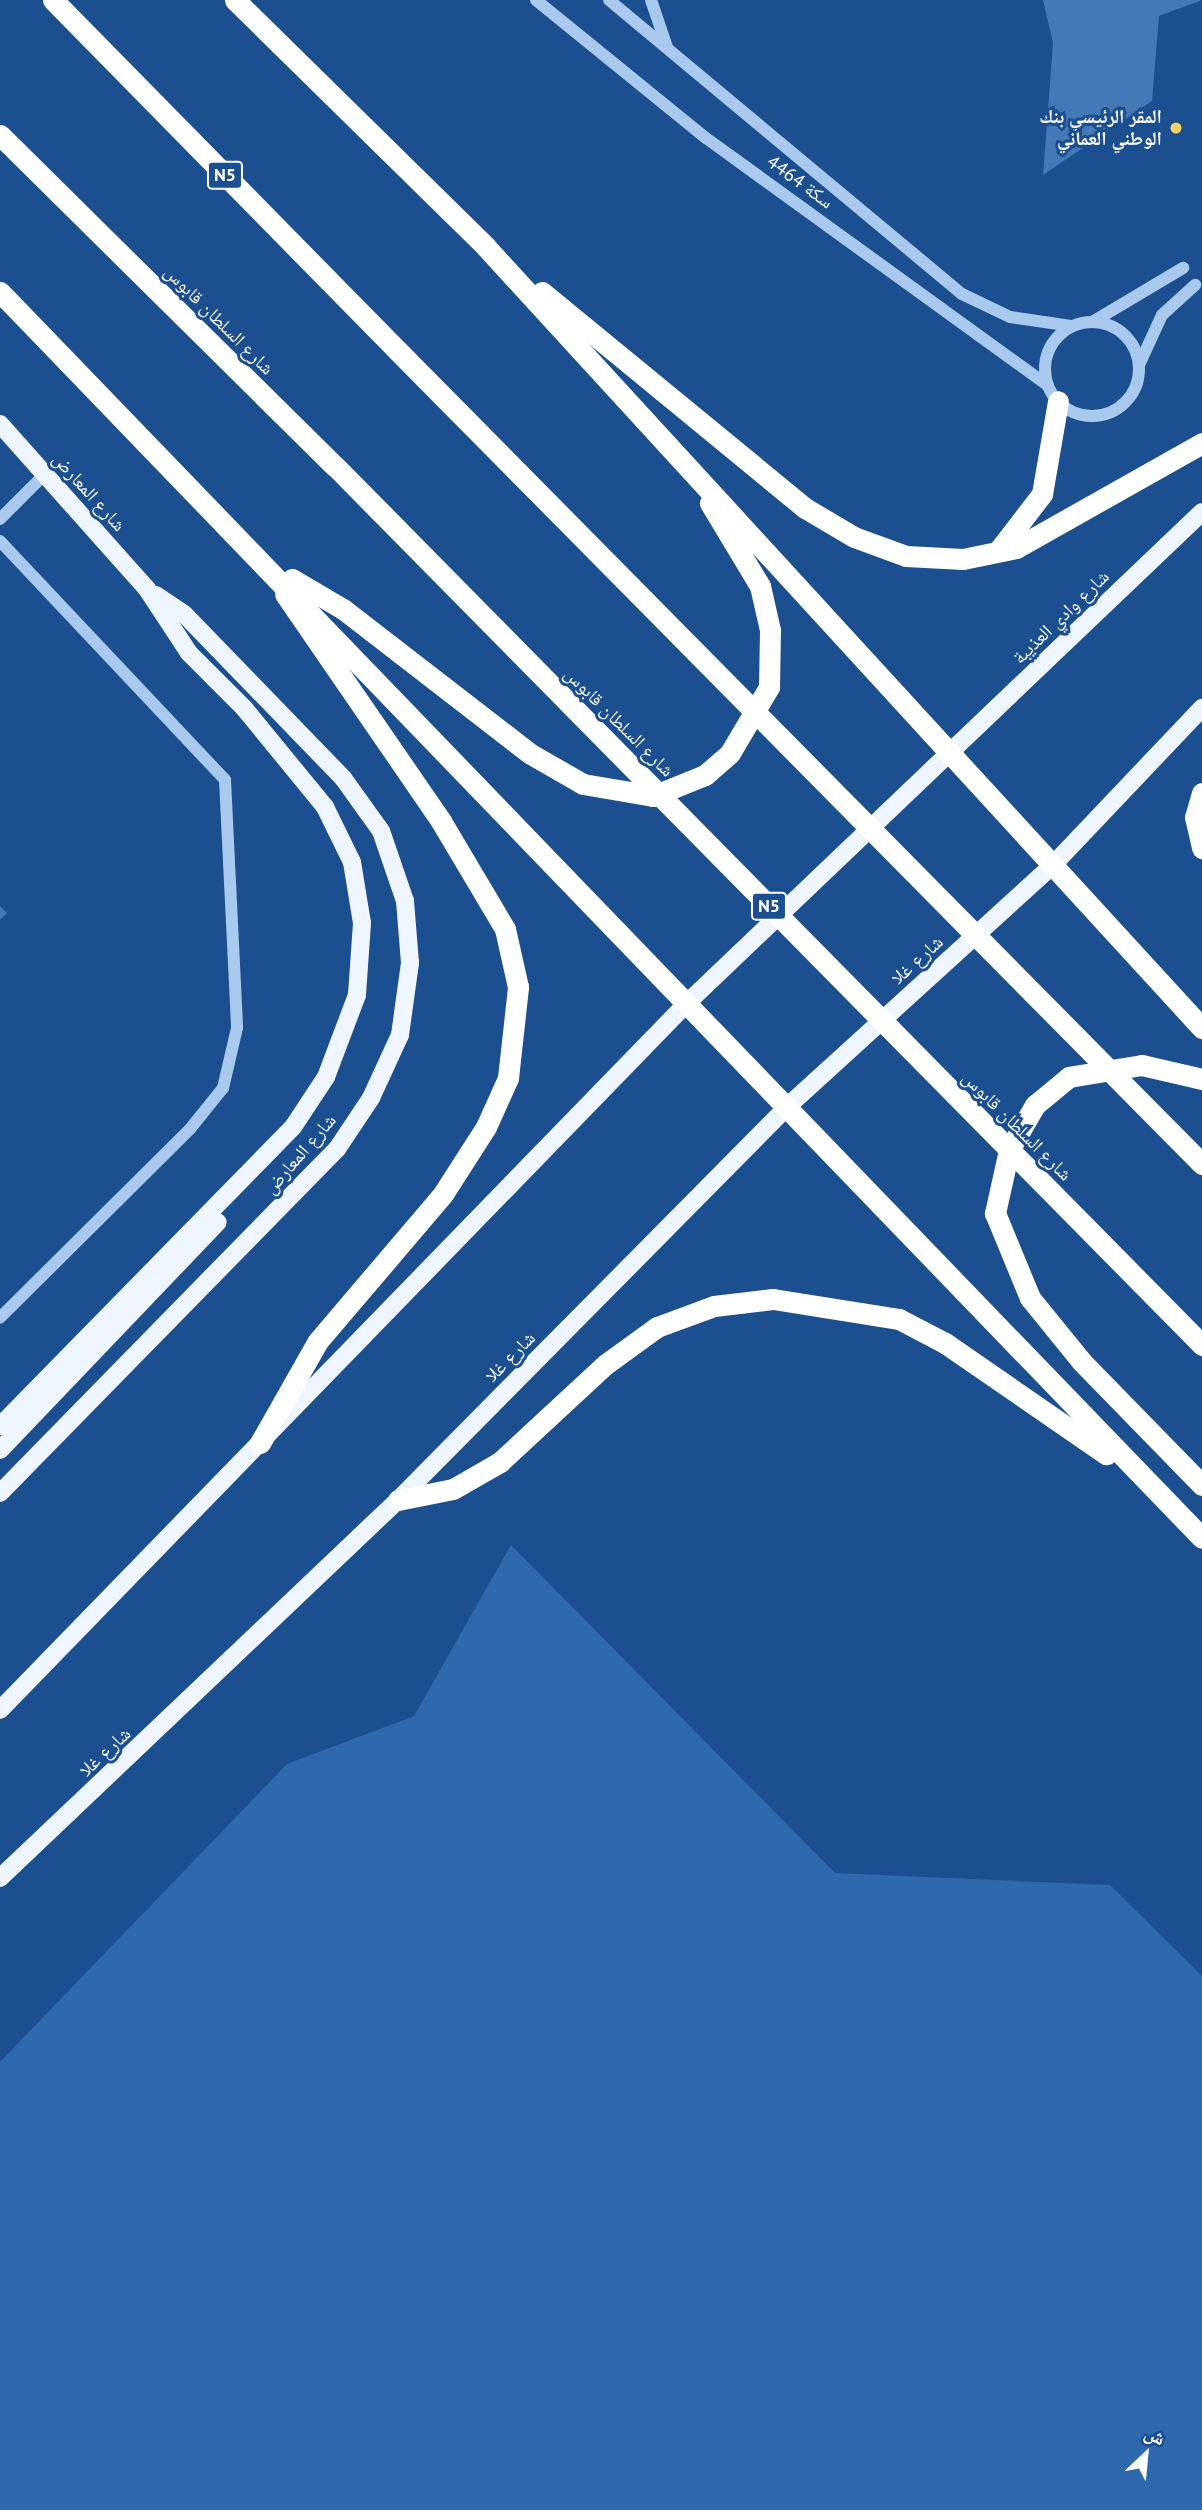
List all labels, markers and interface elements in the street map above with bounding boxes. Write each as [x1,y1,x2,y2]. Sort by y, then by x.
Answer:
place label: المقر الرئيسي بنك الوطني العماني [1039,106,1162,150]
marker: المقر الرئيسي بنك الوطني العماني [1168,120,1184,136]
street label: سكة 4464 [762,150,838,214]
road number: N5 [206,160,244,190]
street label: شارع السلطان قابوس [159,260,279,380]
street label: شارع المعارض [48,448,130,536]
street label: شارع وادي العذيبة [1008,565,1114,669]
street label: شارع السلطان قابوس [559,662,679,782]
road number: N5 [750,891,788,920]
street label: شارع غلا [886,931,948,989]
street label: شارع السلطان قابوس [957,1066,1077,1186]
street label: شارع المعارض [259,1109,341,1199]
street label: شارع غلا [480,1327,540,1387]
street label: شارع غلا [74,1722,136,1782]
north arrow [1111,2419,1181,2489]
text: ش [1141,2420,1170,2450]

